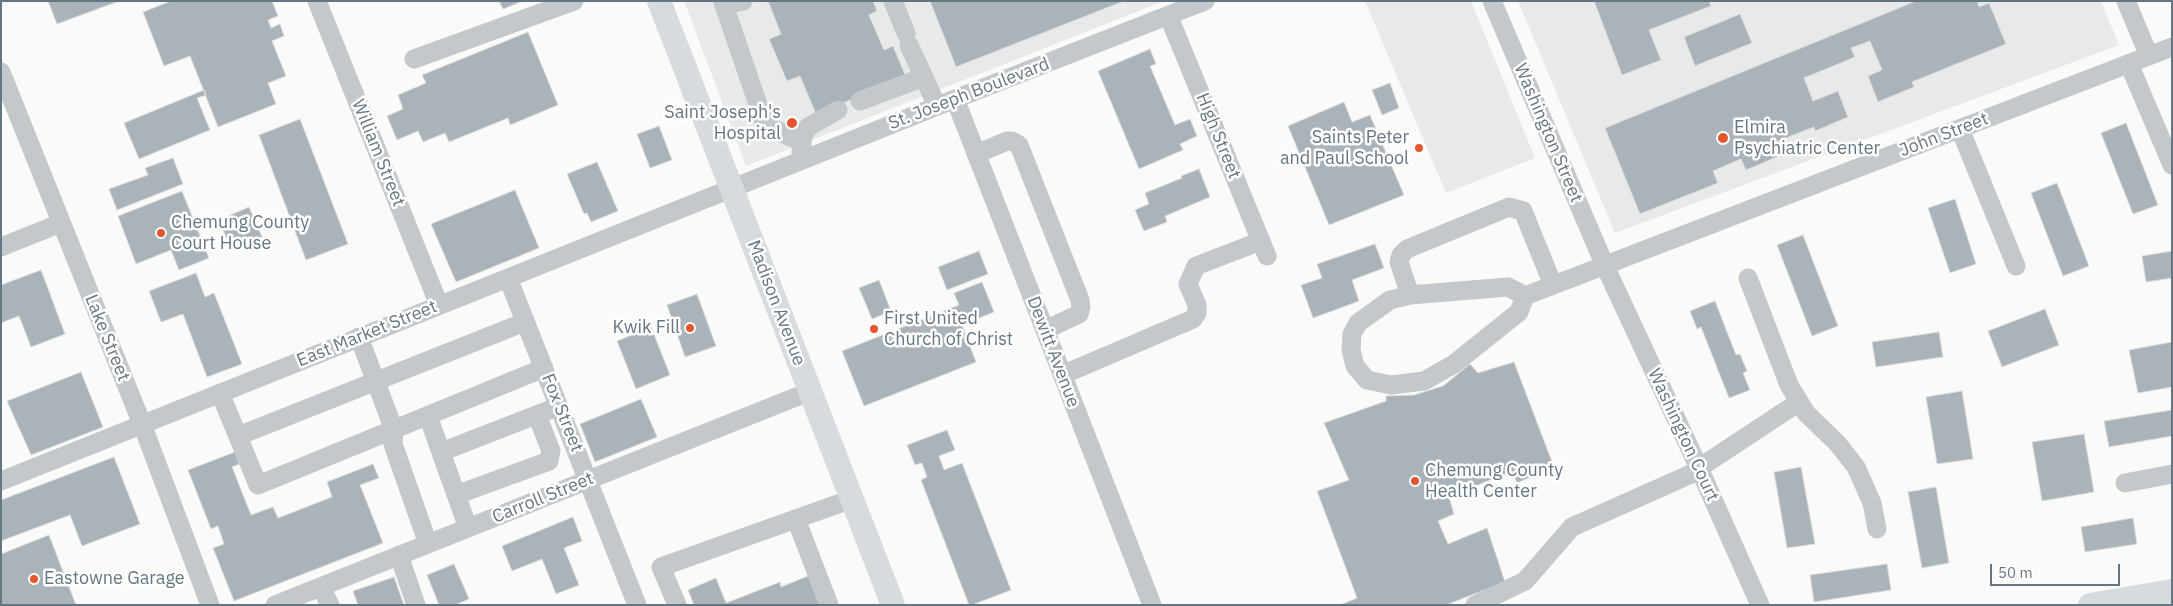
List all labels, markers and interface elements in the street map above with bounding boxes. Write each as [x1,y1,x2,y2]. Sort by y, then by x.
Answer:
street label: St. Joseph Boulevard [885,53,1053,135]
street label: Washington Street [1509,60,1587,206]
street label: High Street [1191,90,1245,182]
street label: William Street [347,96,409,210]
place label: Saint Joseph's Hospital [664,102,781,144]
street label: John Street [1897,108,1991,162]
marker: Saint Joseph's Hospital [785,116,799,130]
place label: Elmira Psychiatric Center [1734,117,1880,160]
place label: Saints Peter and Paul School [1280,127,1409,170]
marker: Elmira Psychiatric Center [1716,131,1730,145]
marker: Saints Peter and Paul School [1413,142,1425,154]
place label: Chemung County Court House [171,212,309,254]
marker: Chemung County Court House [155,227,167,239]
street label: Madison Avenue [742,237,810,369]
street label: Lake Street [80,292,134,384]
street label: Dewitt Avenue [1022,294,1084,410]
street label: East Market Street [294,296,440,372]
place label: First United Church of Christ [884,308,1013,350]
place label: Kwik Fill [612,317,680,339]
marker: Kwik Fill [684,322,696,334]
marker: First United Church of Christ [868,323,880,335]
street label: Washington Court [1643,365,1723,505]
street label: Fox Street [537,371,587,455]
place label: Chemung County Health Center [1425,460,1563,502]
street label: Carroll Street [489,468,597,528]
marker: Chemung County Health Center [1409,475,1421,487]
scale bar [1993,554,2123,586]
text: 50 m [1998,563,2033,582]
place label: Eastowne Garage [44,568,185,590]
marker: Eastowne Garage [28,573,40,585]

